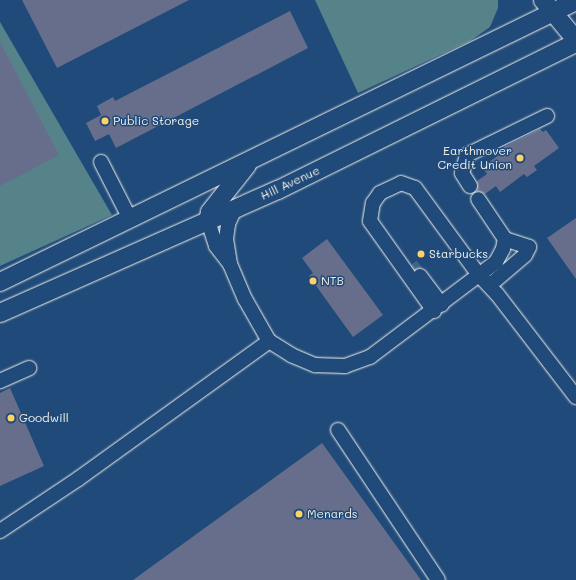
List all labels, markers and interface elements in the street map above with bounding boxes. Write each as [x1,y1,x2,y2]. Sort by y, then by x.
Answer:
place label: Public Storage [113,114,199,128]
marker: Public Storage [100,116,110,126]
place label: Earthmover Credit Union [437,144,512,172]
marker: Earthmover Credit Union [515,153,525,163]
street label: Hill Avenue [258,163,322,203]
place label: Starbucks [429,247,488,261]
marker: Starbucks [416,249,426,259]
place label: NTB [321,274,344,288]
marker: NTB [308,276,318,286]
place label: Goodwill [19,411,69,425]
marker: Goodwill [6,413,16,423]
place label: Menards [307,507,358,521]
marker: Menards [294,509,304,519]

